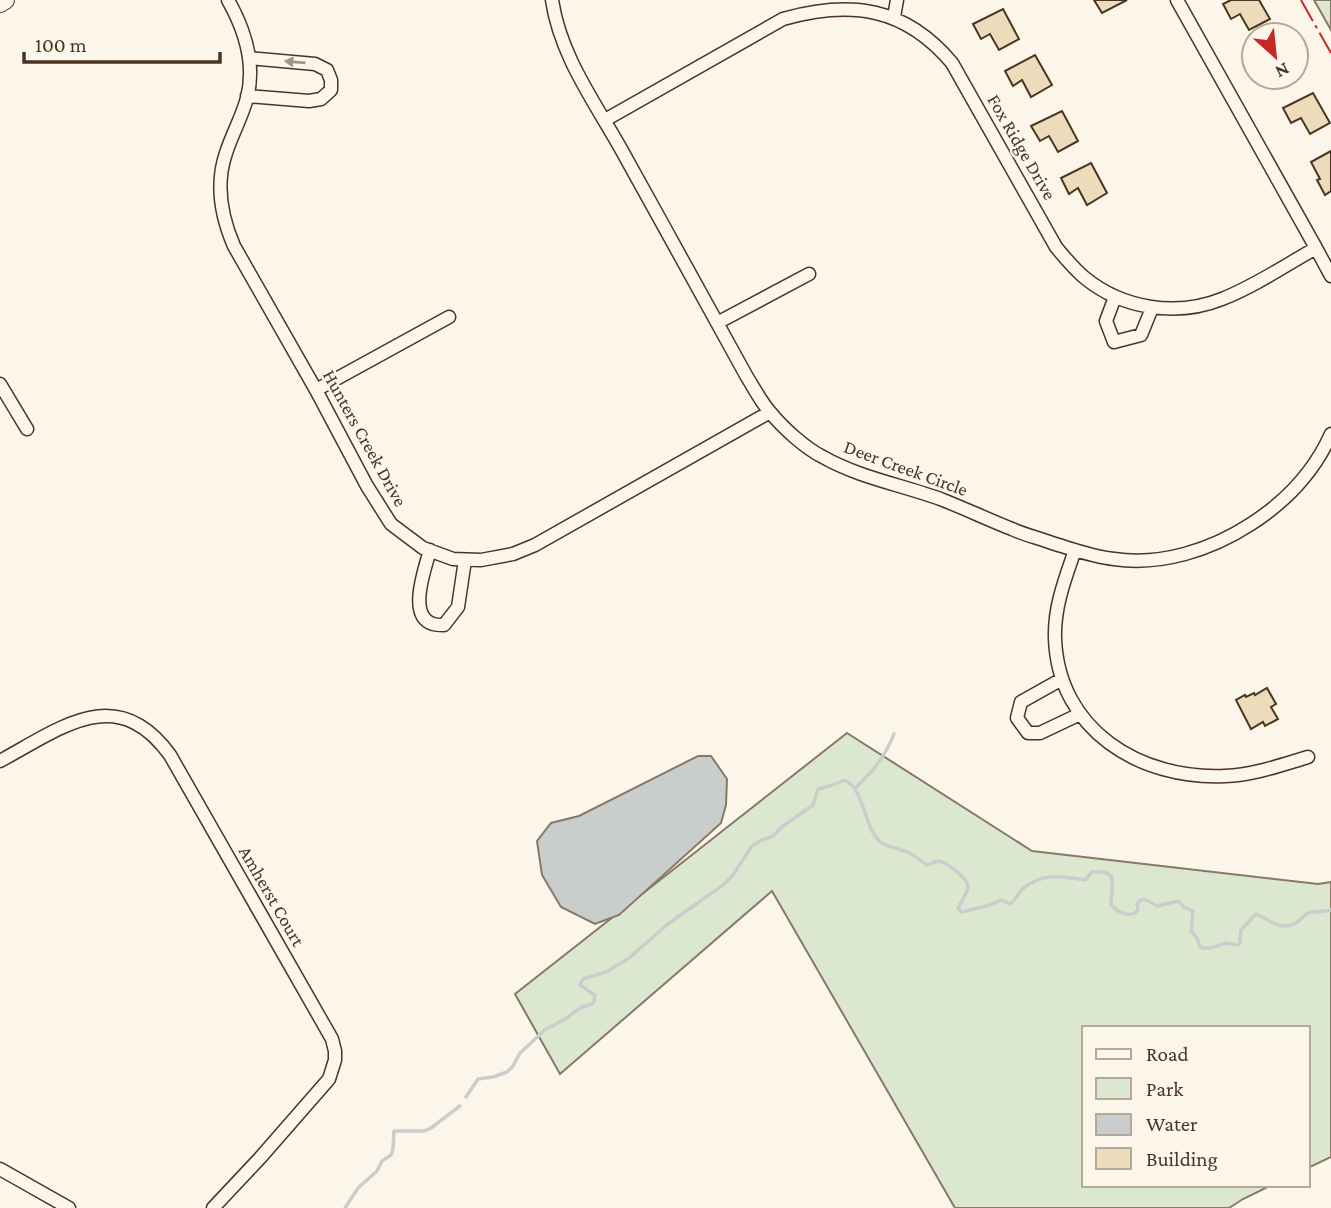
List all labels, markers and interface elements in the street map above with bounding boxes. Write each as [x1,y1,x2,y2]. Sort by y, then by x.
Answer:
scale bar [24,21,220,65]
north arrow [1240,21,1310,91]
text: 100 m [35,33,87,57]
one-way arrow [283,57,305,68]
text: N [1272,58,1293,83]
street label: Fox Ridge Drive [983,90,1061,204]
street label: Hunters Creek Drive [319,366,411,510]
street label: Deer Creek Circle [841,436,971,500]
street label: Amherst Court [235,842,310,950]
legend [1082,1026,1310,1187]
text: Road [1146,1042,1189,1066]
text: Park [1146,1077,1183,1101]
text: Water [1146,1112,1198,1136]
text: Building [1146,1147,1218,1171]

